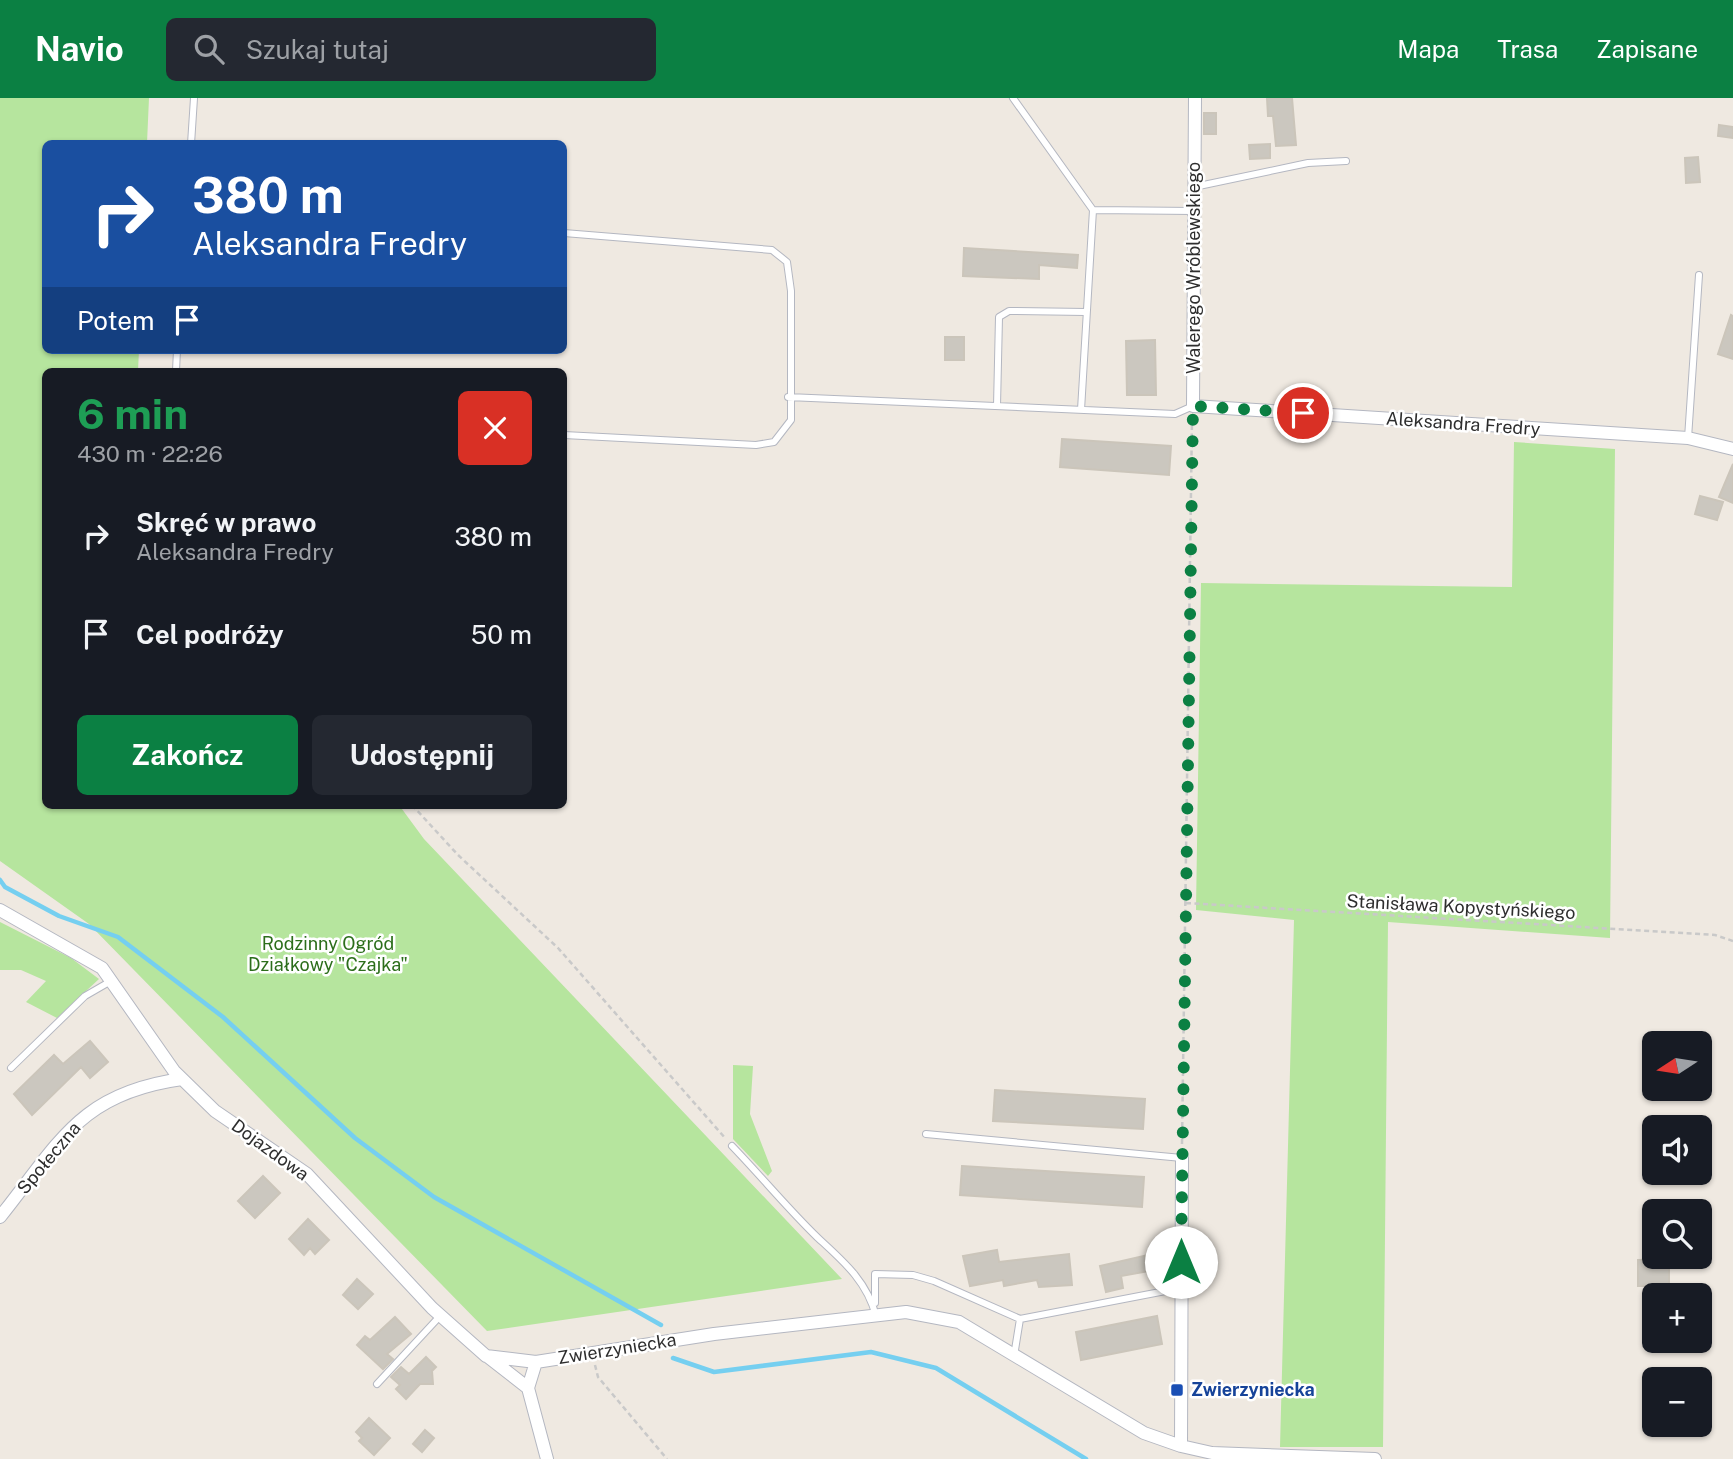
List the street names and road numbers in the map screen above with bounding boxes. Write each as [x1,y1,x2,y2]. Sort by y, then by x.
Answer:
street label: Walerego Wróblewskiego [1183,162,1204,374]
street label: Aleksandra Fredry [1385,408,1541,439]
street label: Stanisława Kopystyńskiego [1346,890,1576,923]
street label: Dojazdowa [228,1115,313,1185]
street label: Społeczna [12,1117,85,1198]
street label: Zwierzyniecka [556,1329,678,1368]

